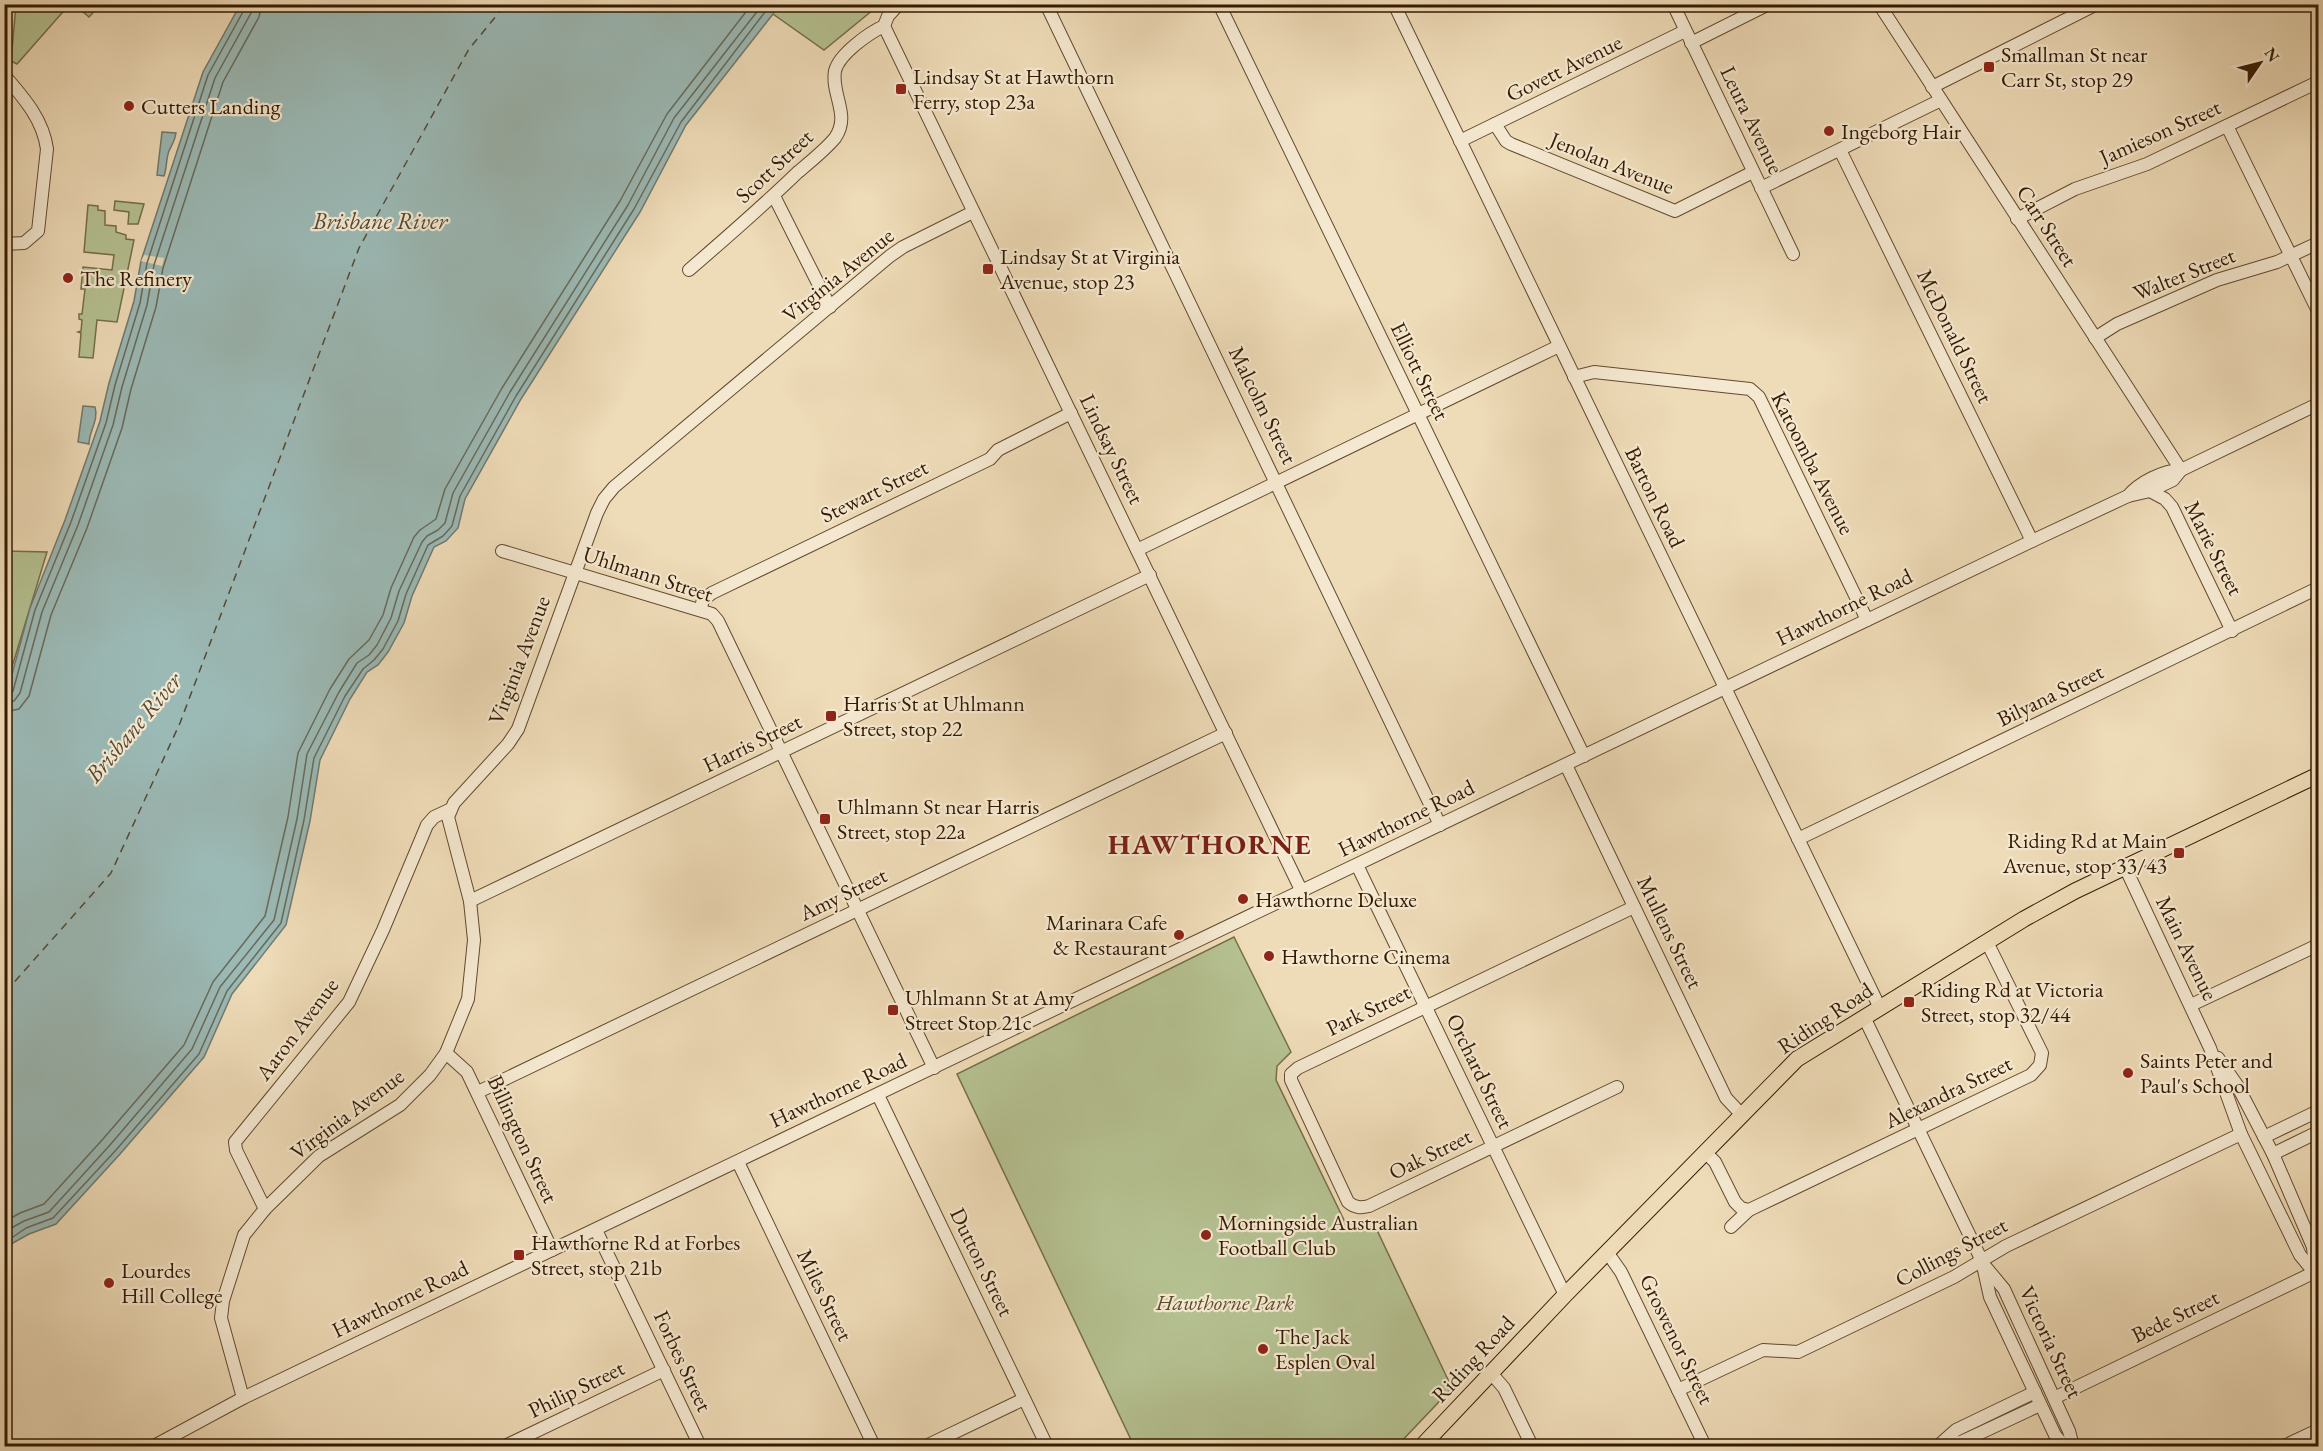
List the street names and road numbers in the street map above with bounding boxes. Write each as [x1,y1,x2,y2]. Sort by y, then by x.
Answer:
street label: Govett Avenue [1501,27,1627,109]
street label: Leura Avenue [1713,61,1791,179]
street label: Jamieson Street [2093,92,2225,172]
street label: Scott Street [729,123,819,209]
street label: Jenolan Avenue [1544,124,1679,201]
street label: Carr Street [2010,180,2084,272]
street label: Virginia Avenue [776,221,900,329]
street label: Walter Street [2129,240,2239,308]
street label: McDonald Street [1910,264,2000,408]
street label: Elliott Street [1384,317,1456,425]
street label: Malcolm Street [1222,341,1304,469]
street label: Katoomba Avenue [1764,387,1862,540]
street label: Lindsay Street [1073,389,1151,509]
street label: Barton Road [1618,442,1692,553]
street label: Stewart Street [815,452,933,530]
street label: Marie Street [2178,496,2250,600]
street label: Uhlmann Street [579,539,717,609]
street label: Hawthorne Road [1771,561,1918,653]
street label: Virginia Avenue [481,591,557,728]
street label: Bilyana Street [1992,657,2108,733]
street label: Harris Street [698,707,806,779]
street label: Hawthorne Road [1333,772,1480,864]
street label: Amy Street [794,860,892,928]
street label: Mullens Street [1630,871,1710,993]
street label: Main Avenue [2149,891,2225,1005]
street label: Aaron Avenue [248,971,345,1087]
street label: Riding Road [1772,975,1879,1061]
street label: Park Street [1321,977,1415,1043]
street label: Orchard Street [1440,1009,1520,1133]
street label: Hawthorne Road [765,1045,912,1134]
street label: Alexandra Street [1879,1049,2017,1136]
street label: Virginia Avenue [284,1061,410,1166]
street label: Billington Street [481,1071,565,1208]
street label: Oak Street [1384,1122,1476,1186]
street label: Dutton Street [943,1203,1021,1321]
street label: Collings Street [1890,1210,2012,1294]
street label: Miles Street [790,1244,860,1346]
street label: Hawthorne Road [327,1253,474,1345]
street label: Grosvenor Street [1633,1269,1721,1409]
street label: Victoria Street [2012,1281,2090,1403]
street label: Bede Street [2127,1282,2224,1350]
street label: Forbes Street [647,1306,719,1416]
street label: Riding Road [1425,1309,1521,1409]
street label: Philip Street [523,1353,629,1425]

